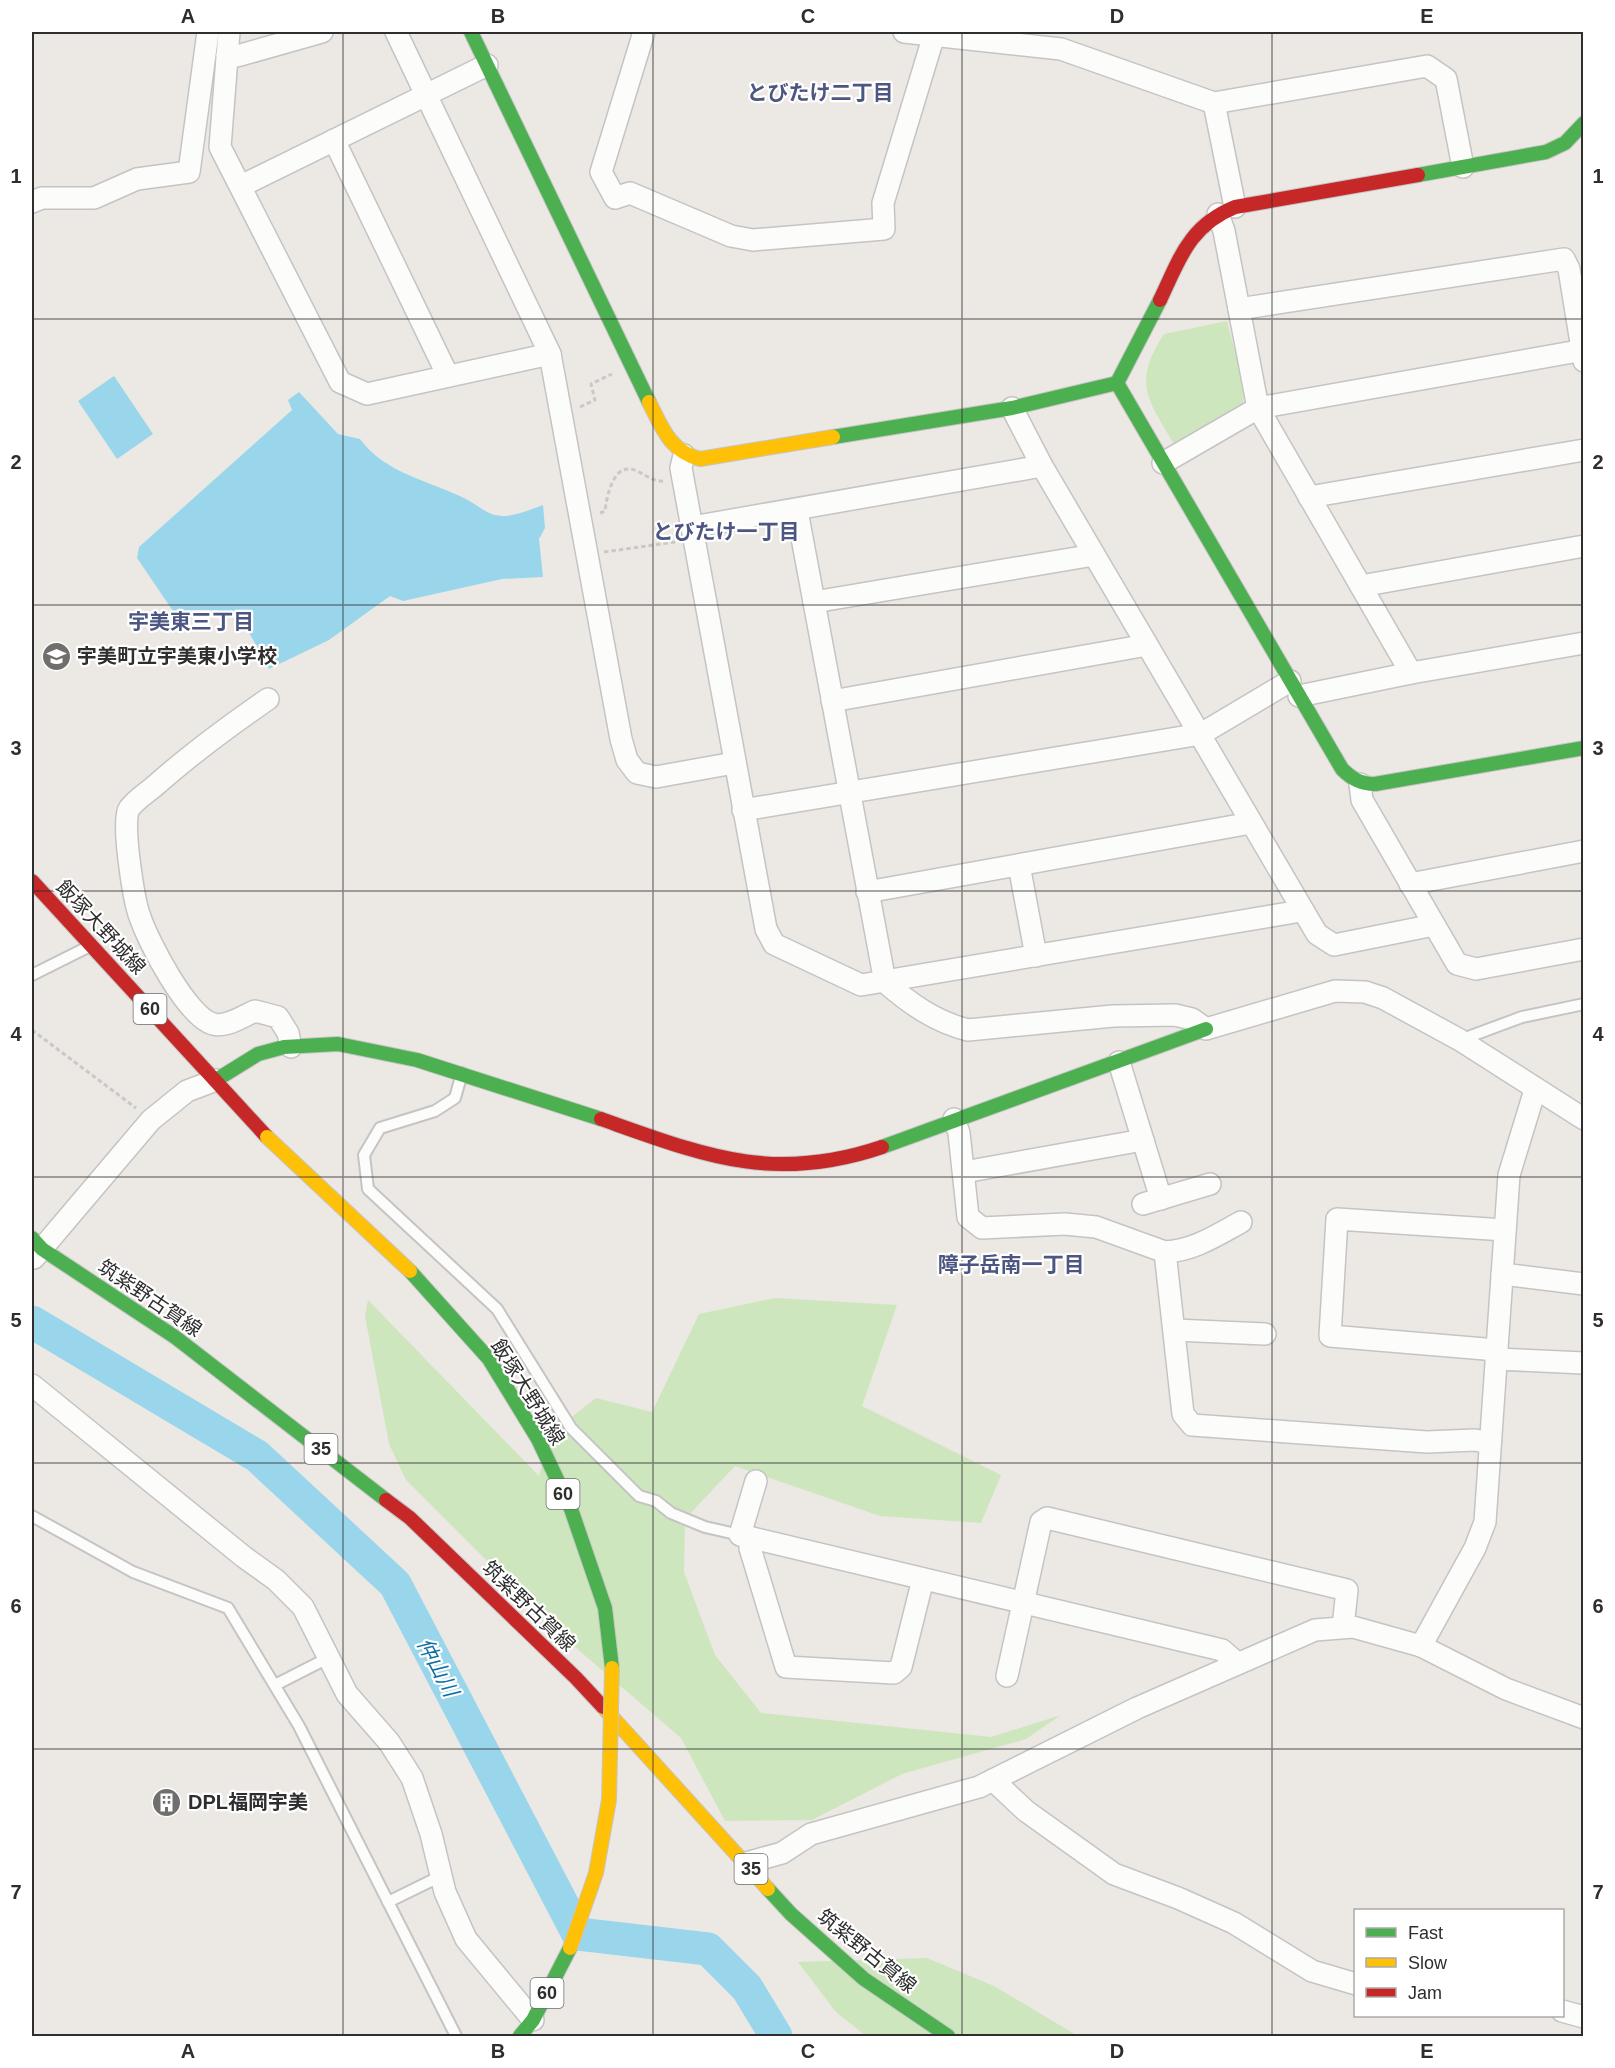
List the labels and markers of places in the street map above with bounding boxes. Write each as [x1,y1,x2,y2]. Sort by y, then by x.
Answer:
school or university icon: 宇美町立宇美東小学校 [40,640,72,672]
place label: 宇美町立宇美東小学校 [77,645,277,667]
building icon: DPL福岡宇美 [151,1786,183,1818]
place label: DPL福岡宇美 [188,1791,308,1813]

